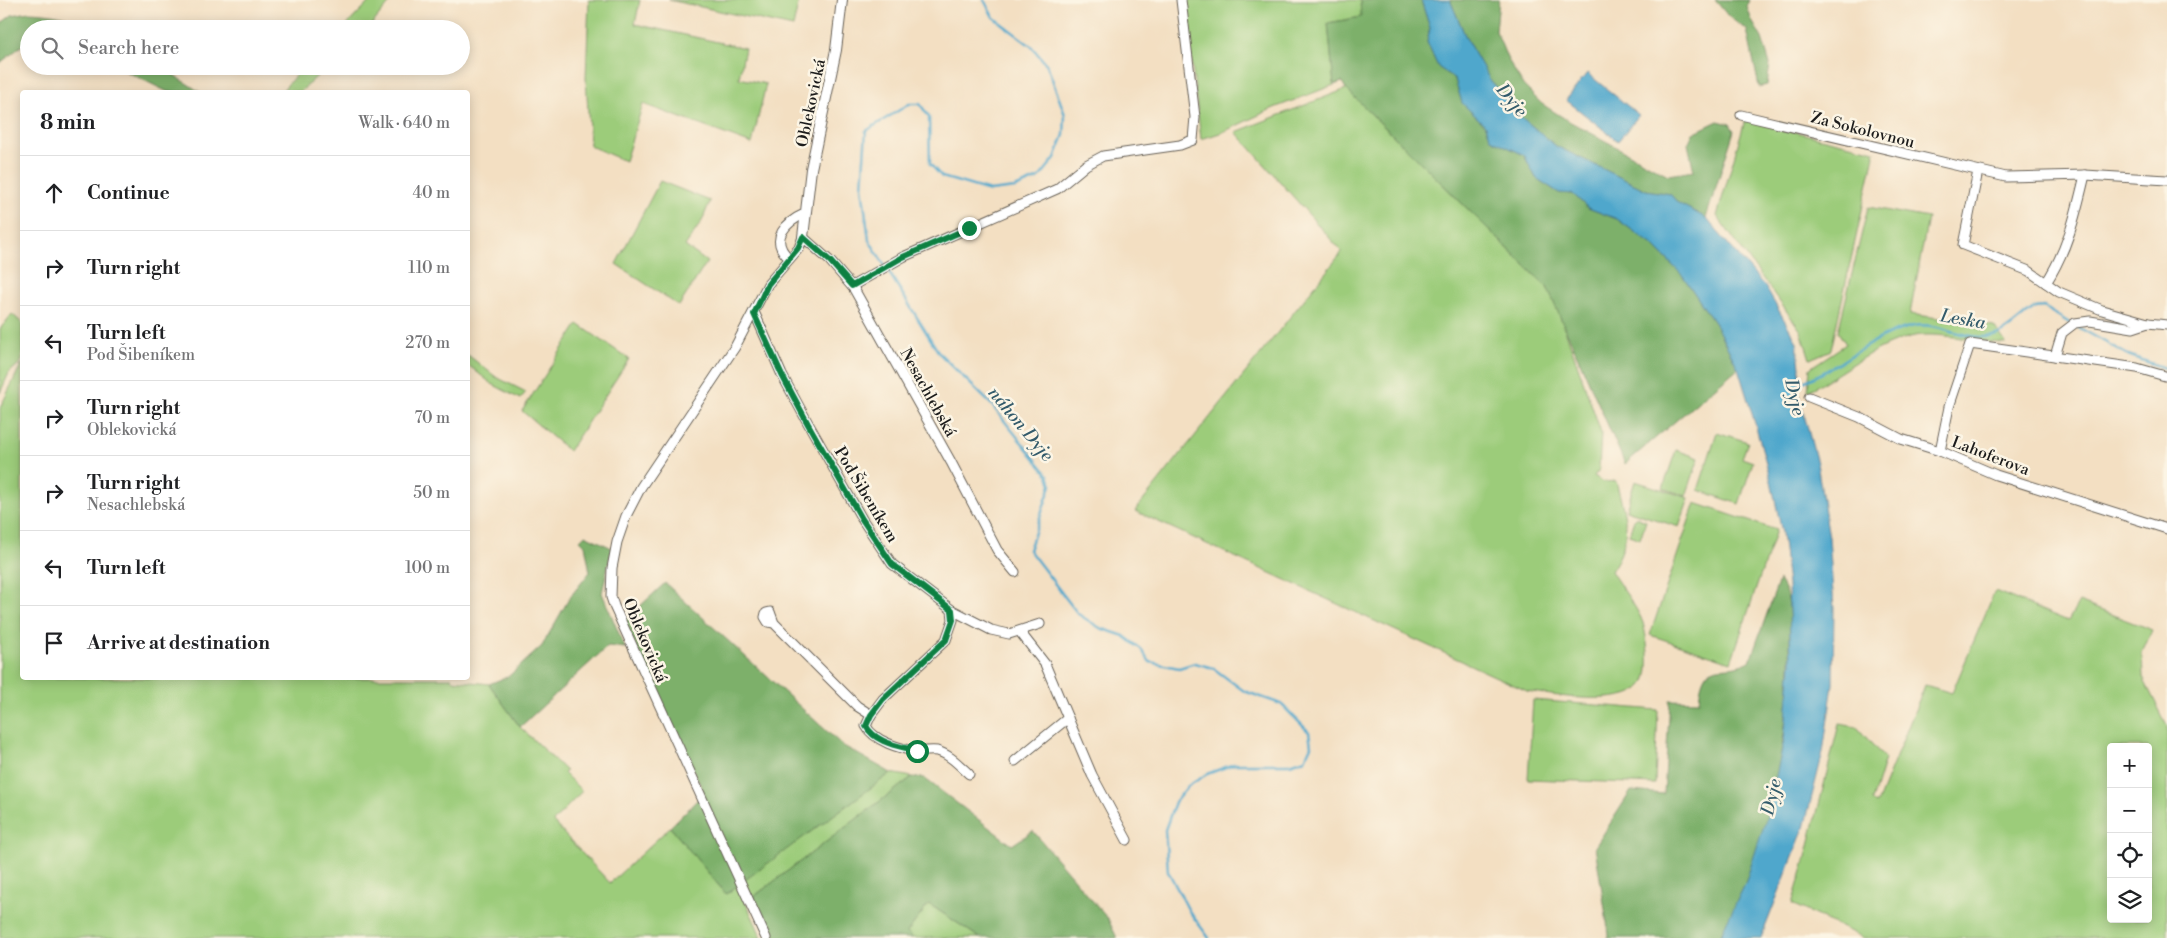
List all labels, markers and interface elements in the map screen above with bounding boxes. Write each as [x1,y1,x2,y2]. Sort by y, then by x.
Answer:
search box [20,20,470,75]
icon: search [38,34,66,62]
text: Search here [78,36,179,60]
street label: Oblekovická [792,56,830,149]
water label: Dyje [1490,78,1533,122]
street label: Za Sokolovnou [1809,107,1917,153]
text: 8 min [40,110,95,136]
text: Walk · 640 m [359,113,450,133]
icon: ahead [40,179,68,207]
text: Continue [87,181,170,205]
text: 40 m [413,183,450,203]
route end [958,217,981,240]
icon: right [40,254,68,282]
text: Turn right [87,256,180,280]
text: 110 m [408,258,450,278]
water label: Leska [1938,304,1988,335]
text: Turn left [87,321,166,345]
icon: left [40,329,68,357]
text: 270 m [405,333,450,353]
text: Pod Šibeníkem [87,345,195,365]
street label: Nesachlebská [896,345,961,441]
water label: Dyje [1779,376,1810,418]
water label: náhon Dyje [983,382,1059,467]
text: Turn right [87,396,180,420]
icon: right [40,404,68,432]
text: 70 m [414,408,450,428]
text: Oblekovická [87,420,177,440]
street label: Lahoferova [1949,432,2033,480]
street label: Pod Šibeníkem [830,442,904,546]
text: Turn right [87,471,180,495]
icon: right [40,479,68,507]
text: 50 m [413,483,450,503]
text: Nesachlebská [87,495,185,515]
icon: left [40,554,68,582]
text: Turn left [87,556,166,580]
text: 100 m [405,558,450,578]
street label: Oblekovická [618,595,672,686]
icon: arrive [40,629,68,657]
text: Arrive at destination [87,631,270,655]
route start [906,740,929,763]
map controls [2107,743,2152,923]
button: + [2107,743,2152,788]
water label: Dyje [1756,776,1787,819]
button: − [2107,788,2152,833]
button: locate [2107,833,2152,878]
button: layers [2107,878,2152,923]

